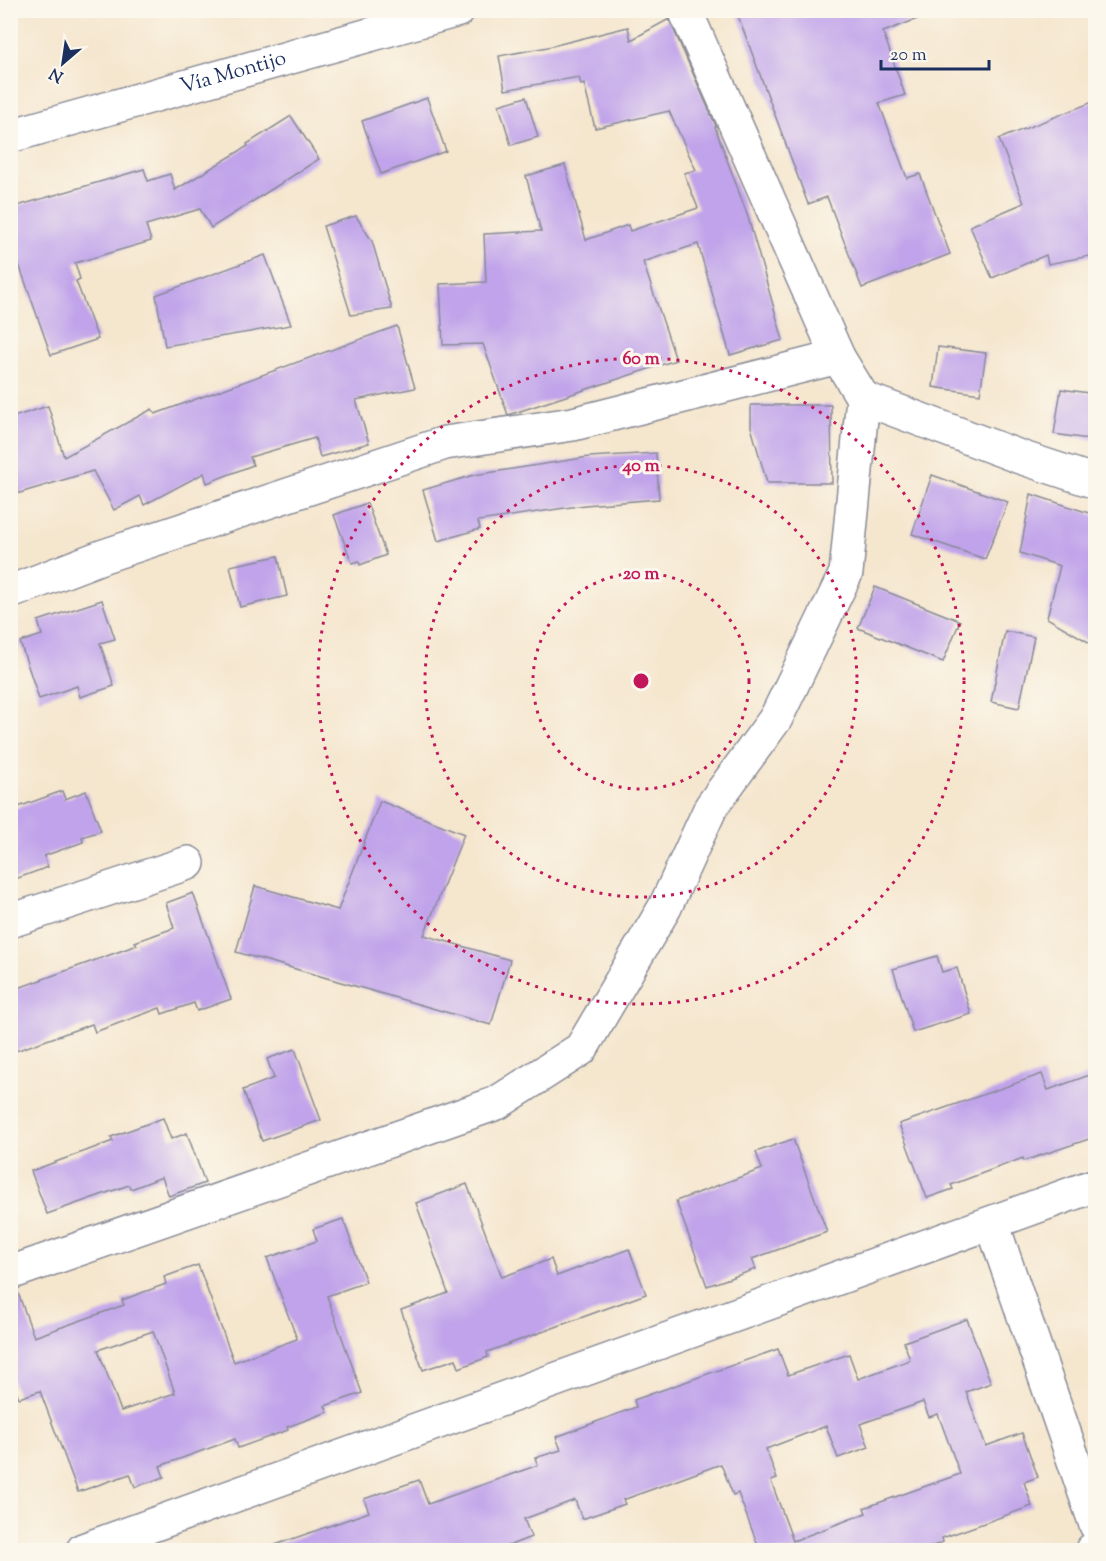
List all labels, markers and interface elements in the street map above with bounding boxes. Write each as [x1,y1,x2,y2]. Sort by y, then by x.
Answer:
north arrow [33,33,93,93]
scale bar [881,33,989,71]
text: 20 m [890,43,927,69]
street label: Vía Montijo [177,44,290,102]
text: N [46,61,68,87]
text: 60 m [622,347,660,373]
text: 40 m [621,454,660,480]
text: 20 m [623,562,659,588]
centre of rings [631,671,651,691]

